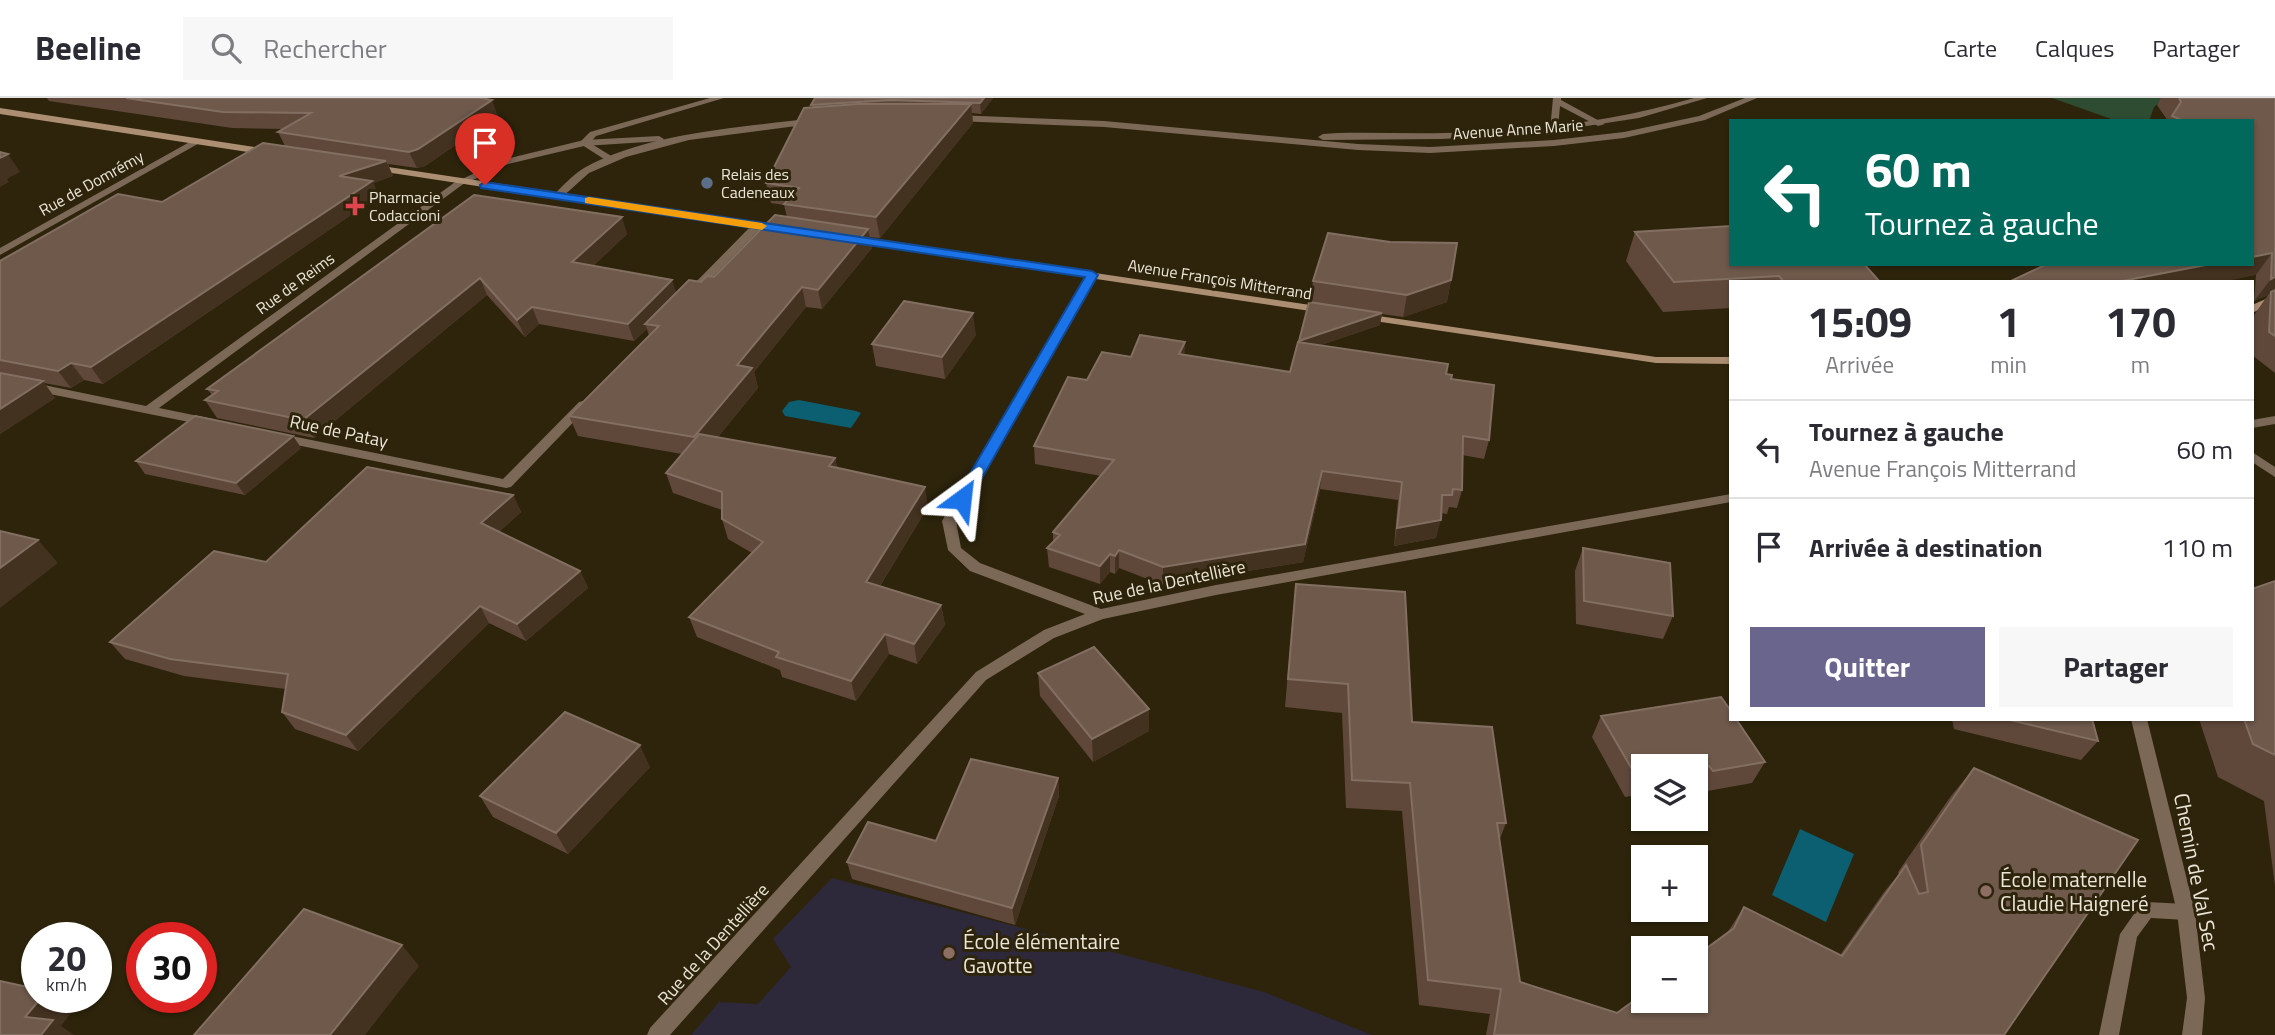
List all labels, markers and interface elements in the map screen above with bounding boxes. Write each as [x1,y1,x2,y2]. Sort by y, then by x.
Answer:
search box [183,17,673,80]
text: Beeline [35,23,141,73]
icon: search [207,29,245,67]
text: Rechercher [263,29,387,68]
text: Carte [1943,30,1997,66]
text: Calques [2035,30,2114,66]
text: Partager [2152,30,2240,66]
street label: Avenue Anne Marie [1452,112,1584,146]
pin [455,113,515,185]
icon: arrive [466,124,504,162]
text: 60 m [1865,131,1972,206]
street label: Rue de Domrémy [34,144,148,222]
icon: left [1750,147,1841,238]
place label: Relais des Cadeneaux [721,162,795,204]
marker: Relais des Cadeneaux [699,175,715,191]
place label: Pharmacie Codaccioni [369,185,441,227]
marker: Pharmacie Codaccioni [347,198,363,214]
text: Tournez à gauche [1865,199,2099,247]
street label: Rue de Reims [251,246,339,320]
street label: Avenue François Mitterrand [1126,253,1314,305]
text: 15:09 [1807,289,1912,353]
text: 1 [1997,289,2020,353]
text: 170 [2105,289,2176,353]
text: Arrivée [1825,347,1894,382]
text: min [1990,347,2027,382]
text: m [2131,347,2150,382]
street label: Rue de Patay [287,407,391,455]
text: Tournez à gauche [1809,412,2004,451]
icon: left [1750,430,1788,468]
text: 60 m [2176,430,2233,469]
text: Avenue François Mitterrand [1809,451,2076,486]
position arrow [925,462,999,536]
icon: arrive [1750,528,1788,566]
text: Arrivée à destination [1809,528,2043,567]
text: 110 m [2162,528,2233,567]
street label: Rue de la Dentellière [1090,553,1248,611]
button: Quitter [1750,627,1985,707]
button: Partager [1999,627,2233,707]
map controls [1631,754,1708,1013]
button: layers [1631,754,1708,831]
street label: Chemin de Val Sec [2166,790,2228,954]
button: + [1631,845,1708,922]
place label: École maternelle Claudie Haigneré [2000,863,2149,919]
street label: Rue de la Dentellière [651,877,775,1011]
marker: École maternelle Claudie Haigneré [1978,883,1994,899]
speed limit sign: 30 [126,922,217,1013]
place label: École élémentaire Gavotte [963,925,1120,981]
text: 20 [47,931,86,985]
button: − [1631,936,1708,1013]
marker: École élémentaire Gavotte [941,945,957,961]
text: km/h [46,971,87,998]

